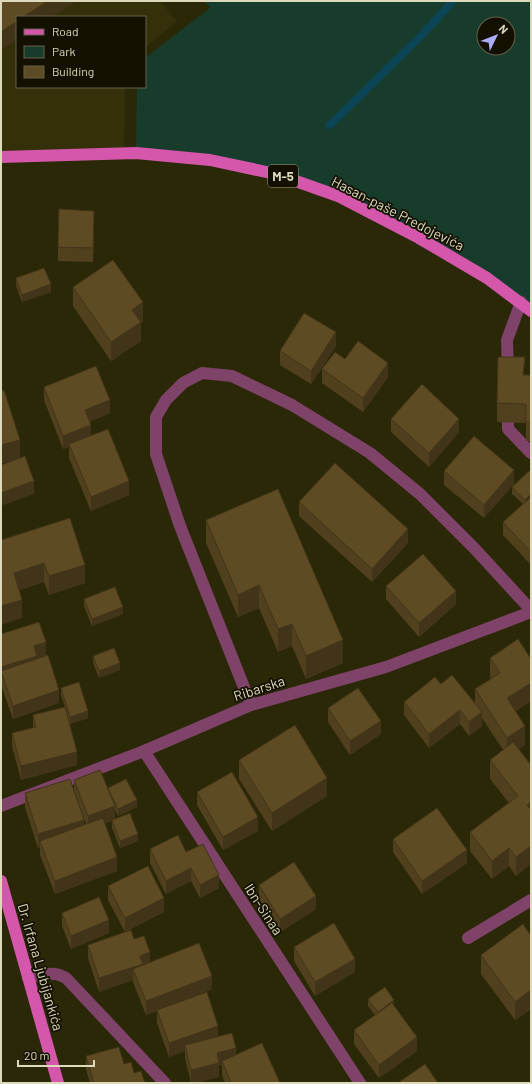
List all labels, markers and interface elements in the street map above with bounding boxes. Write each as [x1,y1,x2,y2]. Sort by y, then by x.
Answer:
legend [16,16,146,88]
north arrow [476,16,516,56]
text: N [496,22,511,36]
text: Road [52,24,79,38]
text: Park [52,44,76,58]
text: Building [52,64,94,78]
road number: M-5 [268,165,298,187]
street label: Hasan-paše Predojevića [329,172,467,254]
street label: Ribarska [231,672,287,704]
street label: Ibn-Sinaa [241,880,287,938]
street label: Dr. Irfana Ljubijankića [15,901,67,1033]
scale bar [18,1042,94,1068]
text: 20 m [24,1048,50,1062]

